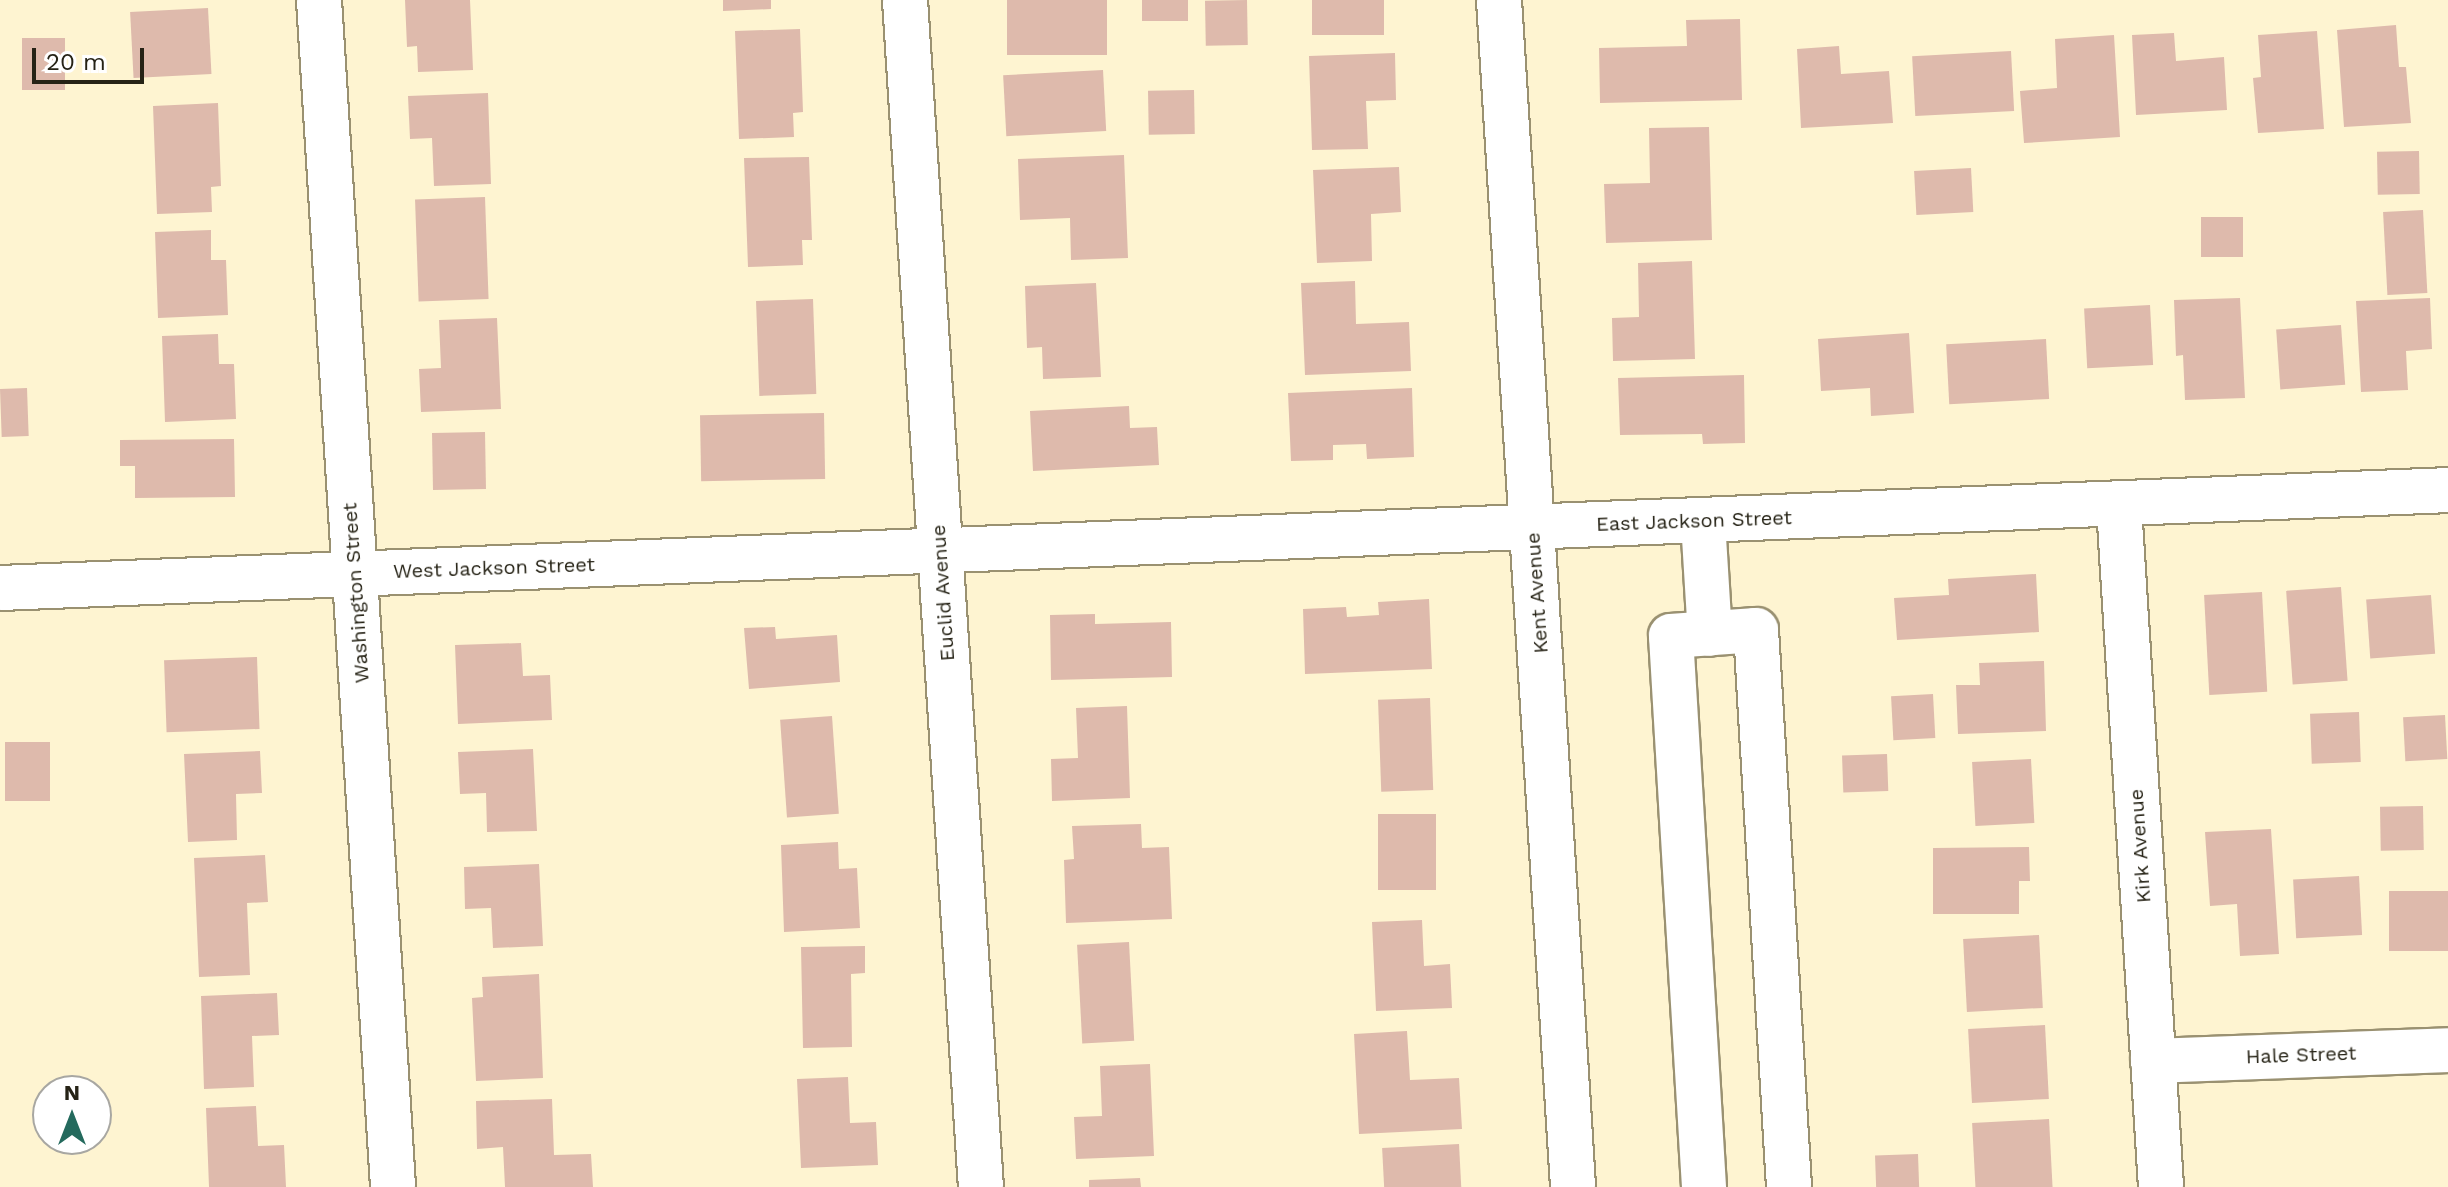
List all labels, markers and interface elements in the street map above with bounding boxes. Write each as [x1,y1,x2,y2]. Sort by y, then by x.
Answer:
scale bar [36,32,148,82]
text: 20 m [46,48,106,76]
street label: Washington Street [338,502,374,684]
street label: East Jackson Street [1595,506,1793,536]
street label: Euclid Avenue [926,524,960,662]
street label: Kent Avenue [1521,531,1553,655]
street label: West Jackson Street [392,552,596,584]
street label: Kirk Avenue [2124,788,2156,904]
street label: Hale Street [2245,1041,2357,1069]
north arrow [32,1075,112,1155]
text: N [64,1080,80,1105]

